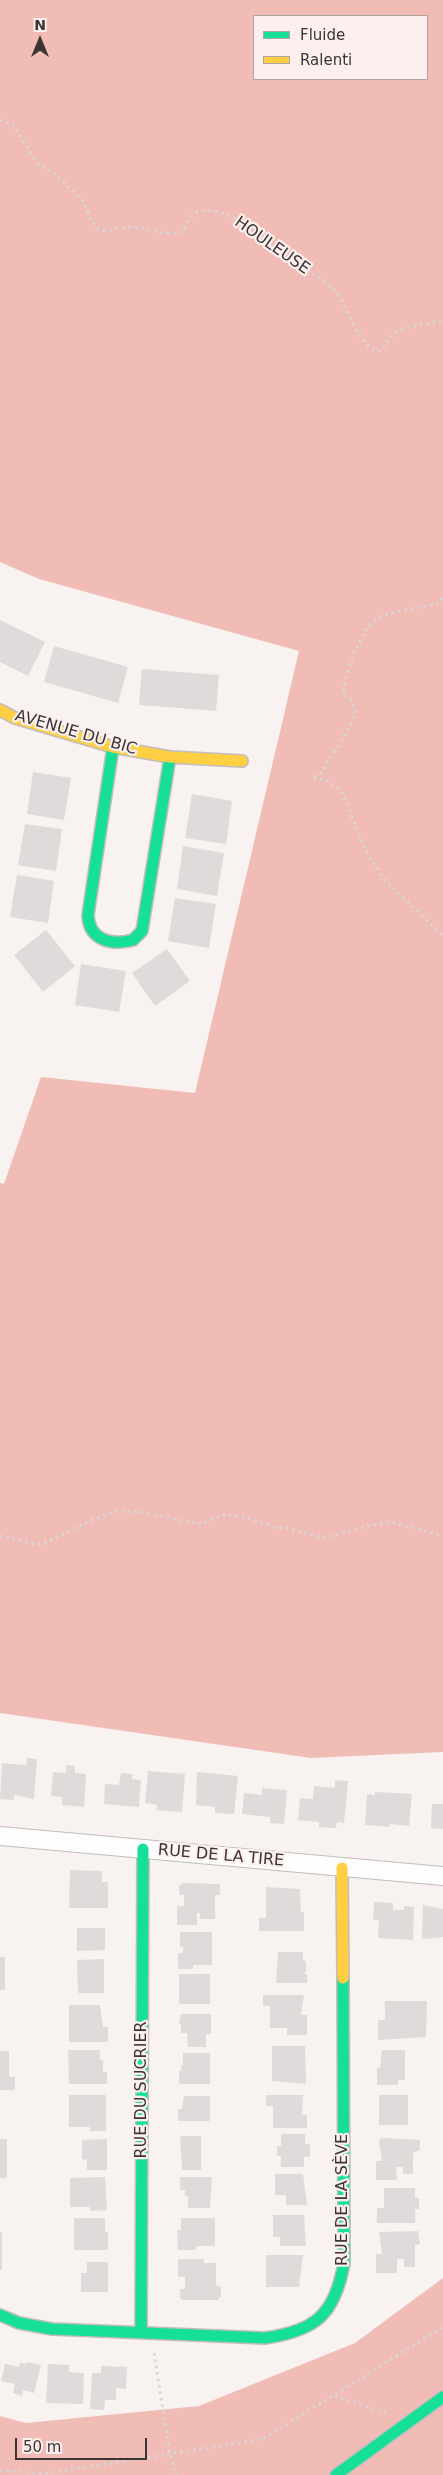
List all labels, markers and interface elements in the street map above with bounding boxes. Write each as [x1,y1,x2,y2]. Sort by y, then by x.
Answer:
north arrow [15,15,65,65]
legend [253,15,428,80]
text: N [34,17,46,33]
text: Fluide [300,26,345,44]
text: Ralenti [300,51,352,69]
street label: HOULEUSE [231,213,313,279]
street label: AVENUE DU BIC [13,706,139,760]
street label: RUE DE LA TIRE [157,1841,285,1871]
street label: RUE DU SUCRIER [132,2021,152,2159]
street label: RUE DE LA SÈVE [333,2134,353,2266]
scale bar [18,2428,150,2460]
text: 50 m [23,2438,61,2456]

